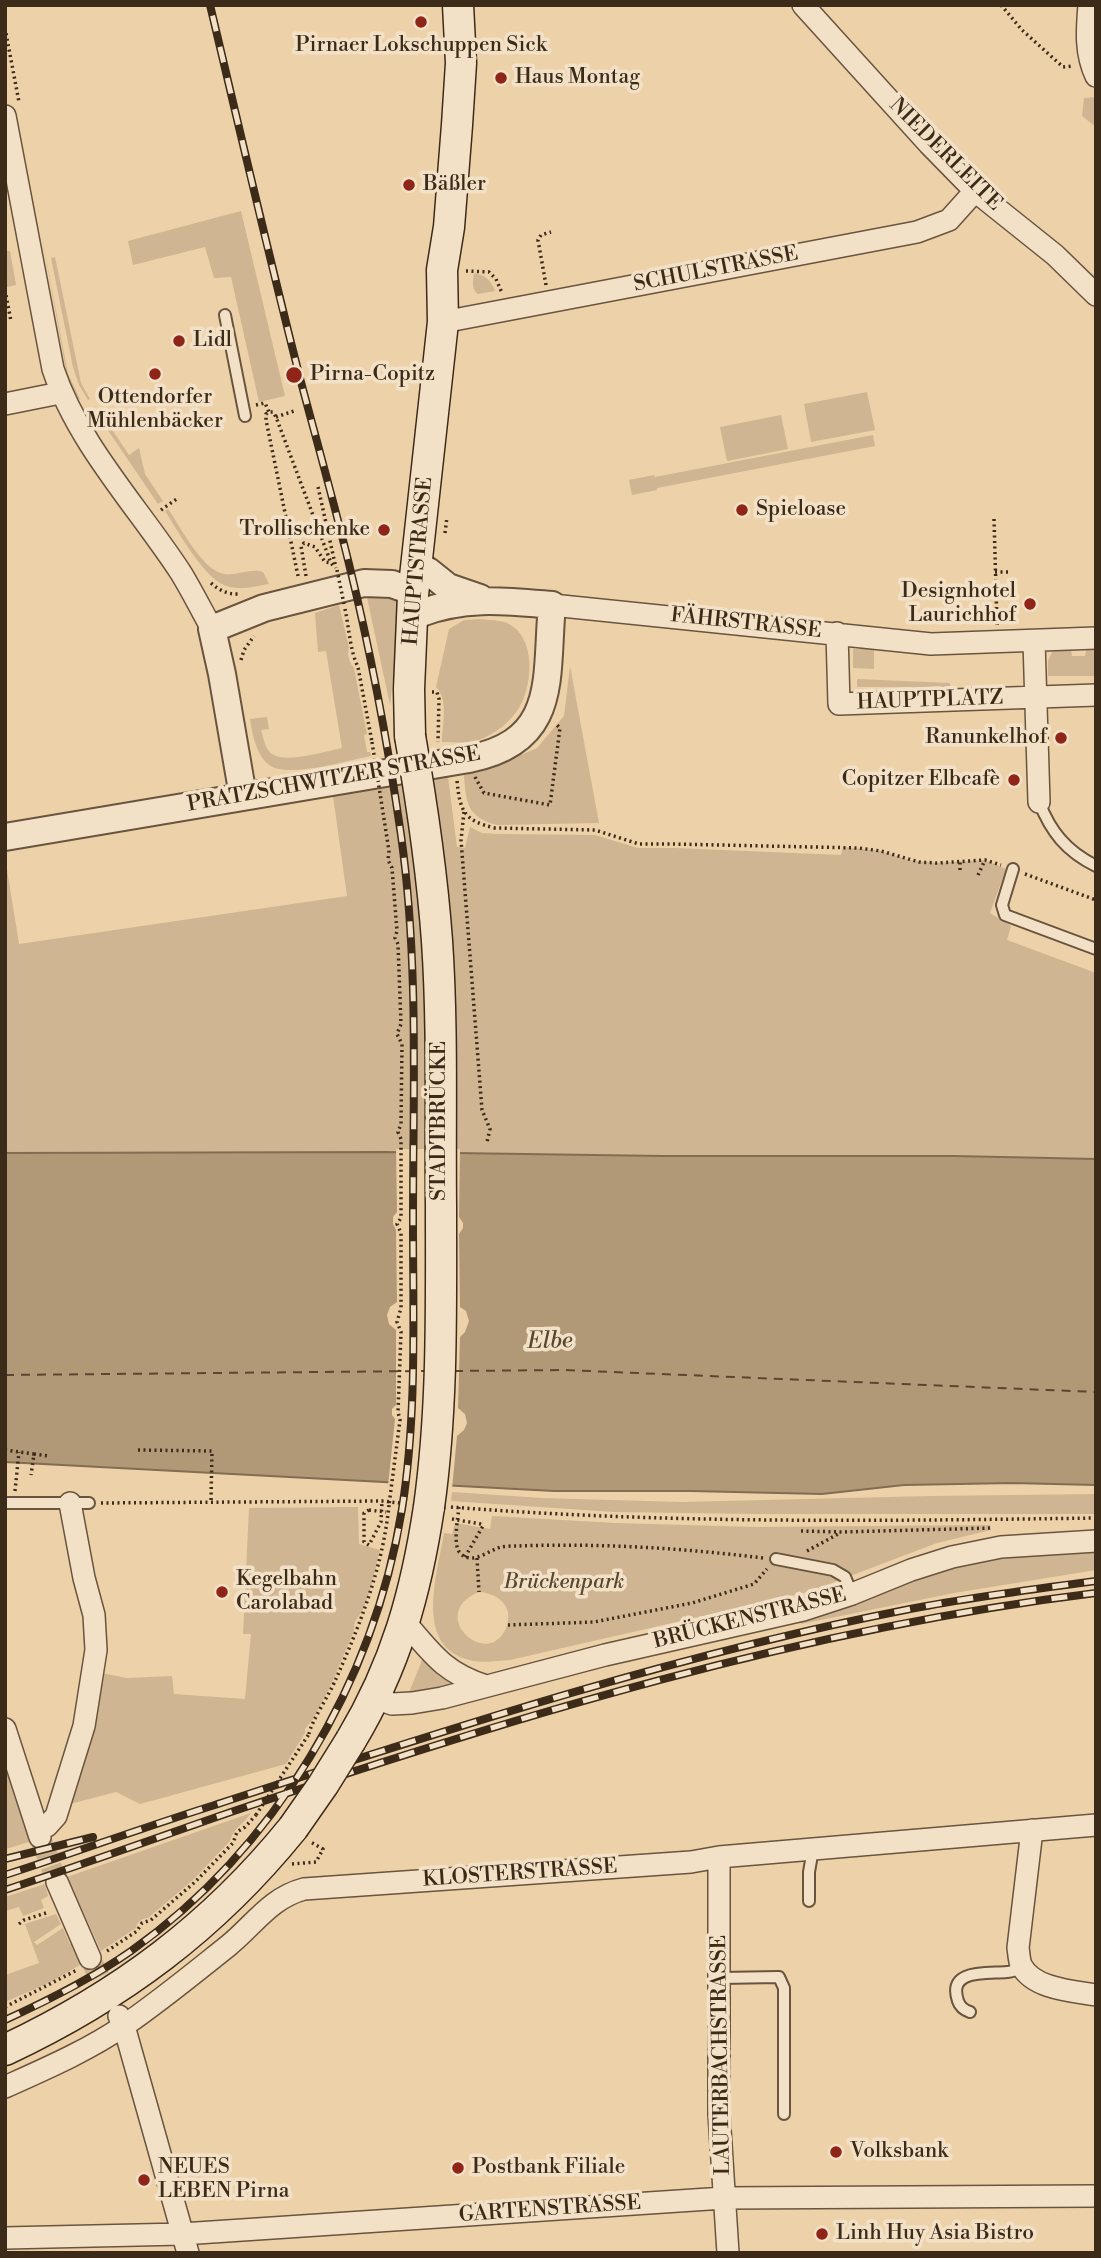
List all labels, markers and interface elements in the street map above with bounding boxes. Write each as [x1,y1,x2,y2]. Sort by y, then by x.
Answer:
marker: Pirnaer Lokschuppen Sick [413,14,429,30]
place label: Pirnaer Lokschuppen Sick [295,33,547,59]
place label: Haus Montag [515,65,640,91]
marker: Haus Montag [493,70,509,86]
street label: NIEDERLEITE [883,93,1007,217]
place label: Bäßler [423,172,486,198]
marker: Bäßler [401,177,417,193]
street label: SCHULSTRASSE [632,242,800,298]
place label: Lidl [193,328,232,354]
marker: Lidl [171,333,187,349]
place label: Pirna-Copitz [310,362,435,388]
marker: Pirna-Copitz [284,365,304,385]
marker: Ottendorfer Mühlenbäcker [147,366,163,382]
place label: Ottendorfer Mühlenbäcker [87,385,223,435]
street label: HAUPTSTRASSE [399,476,439,646]
place label: Spieloase [756,497,846,523]
marker: Spieloase [734,502,750,518]
place label: Trollischenke [239,517,370,543]
marker: Trollischenke [376,522,392,538]
place label: Designhotel Laurichhof [901,579,1016,629]
marker: Designhotel Laurichhof [1022,596,1038,612]
street label: FÄHRSTRASSE [669,604,823,644]
street label: HAUPTPLATZ [856,686,1004,716]
place label: Ranunkelhof [925,725,1047,751]
marker: Ranunkelhof [1053,730,1069,746]
street label: PRATZSCHWITZER STRASSE [185,742,483,818]
place label: Copitzer Elbcafè [842,767,1000,793]
marker: Copitzer Elbcafè [1006,772,1022,788]
street label: STADTBRÜCKE [427,1041,453,1201]
water label: Elbe [527,1328,573,1356]
place label: Kegelbahn Carolabad [236,1567,337,1617]
park label: Brückenpark [504,1570,624,1596]
street label: BRÜCKENSTRASSE [651,1583,849,1655]
marker: Kegelbahn Carolabad [214,1584,230,1600]
street label: KLOSTERSTRASSE [422,1855,618,1893]
street label: LAUTERBACHSTRASSE [707,1935,737,2175]
place label: Volksbank [850,2139,948,2165]
marker: Volksbank [828,2144,844,2160]
place label: NEUES LEBEN Pirna [158,2155,289,2205]
place label: Postbank Filiale [472,2155,625,2181]
marker: Postbank Filiale [450,2160,466,2176]
marker: NEUES LEBEN Pirna [136,2172,152,2188]
street label: GARTENSTRASSE [458,2191,642,2229]
place label: Linh Huy Asia Bistro [836,2221,1034,2247]
marker: Linh Huy Asia Bistro [814,2226,830,2242]

